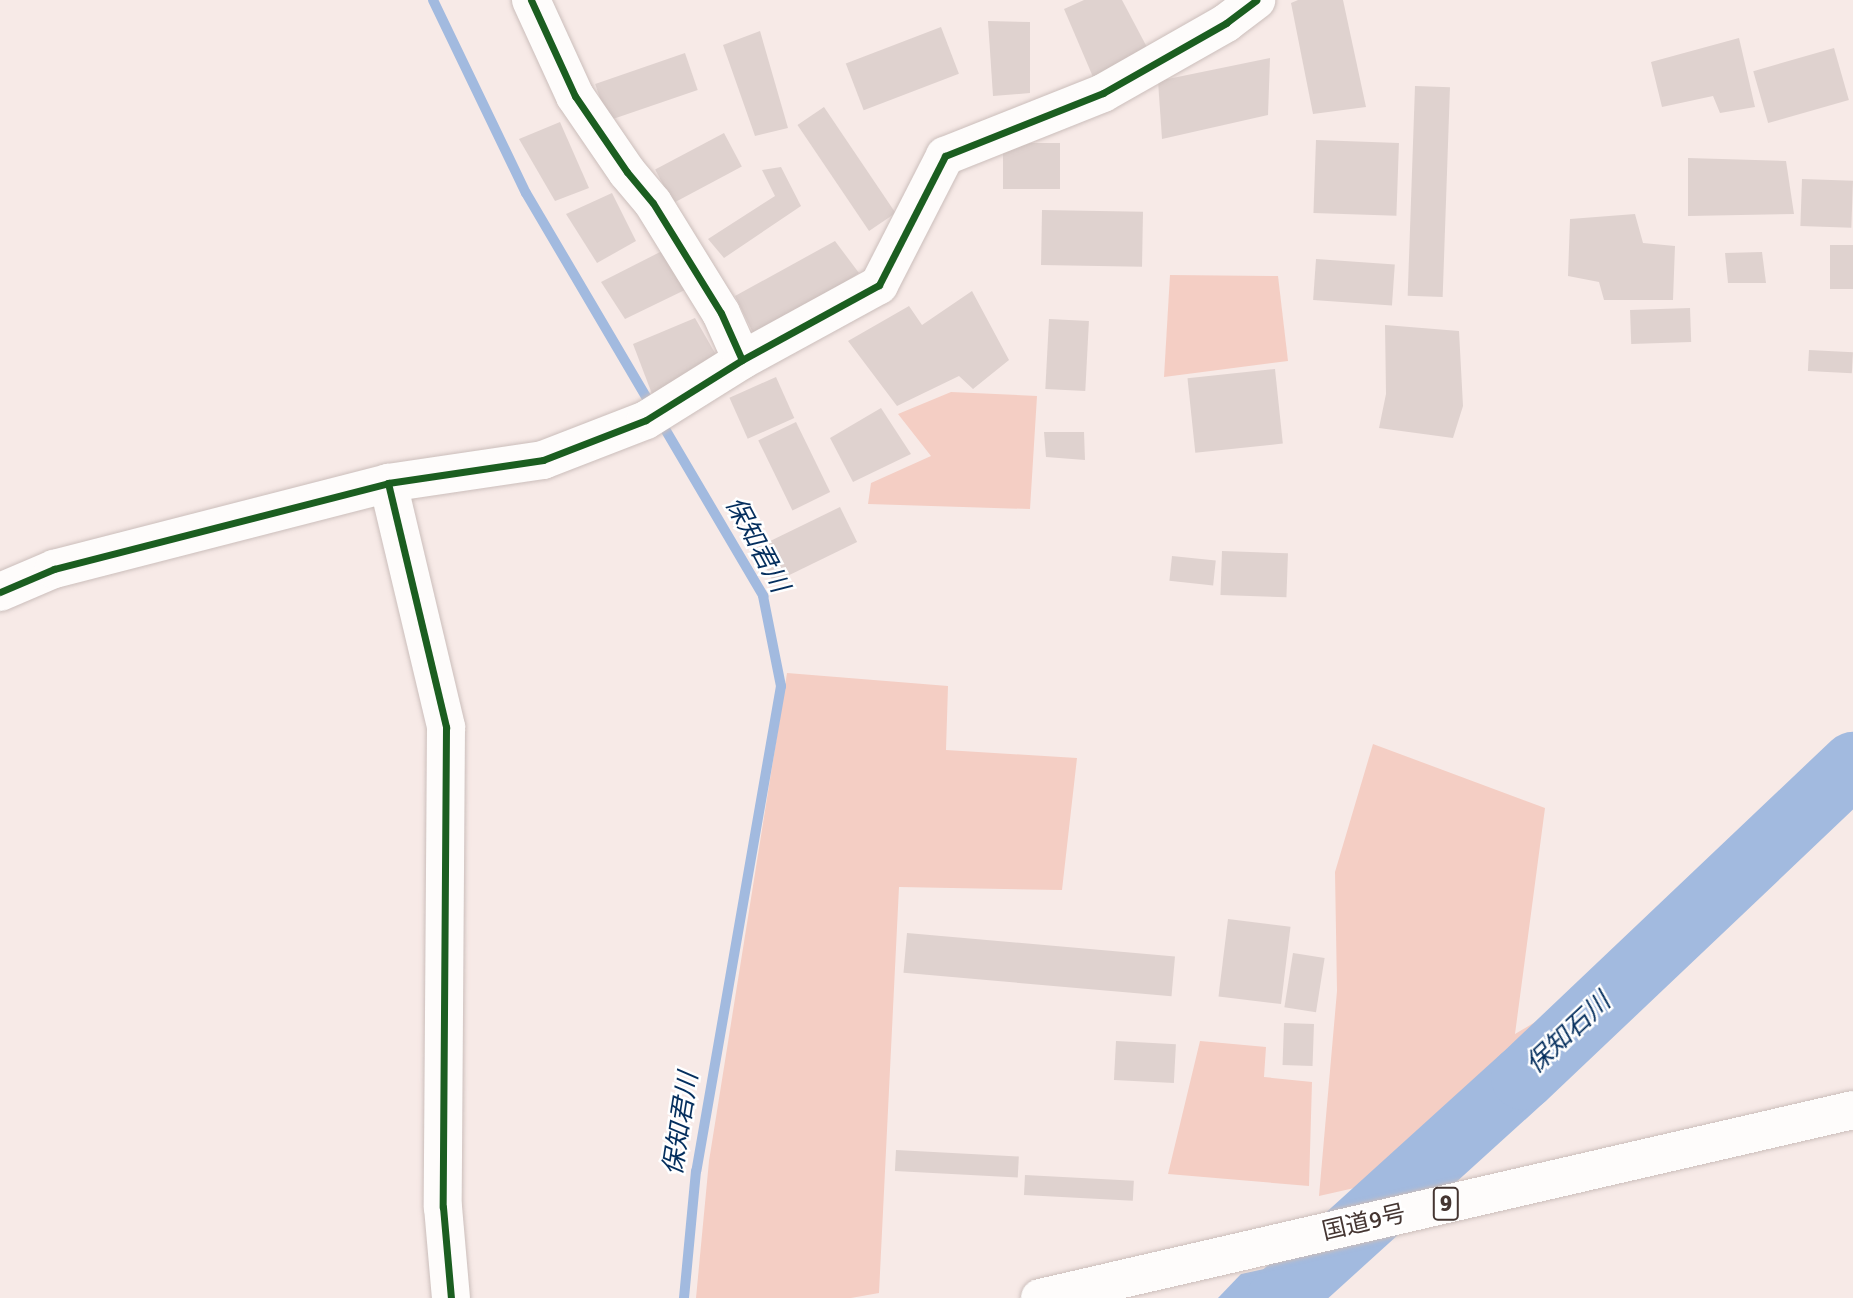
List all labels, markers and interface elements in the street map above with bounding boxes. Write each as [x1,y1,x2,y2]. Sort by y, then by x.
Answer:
water label: 保知君川 [718,492,794,598]
water label: 保知石川 [1520,987,1618,1081]
water label: 保知君川 [658,1070,706,1178]
road number: 9 [1432,1184,1460,1224]
street label: 国道9号 [1319,1199,1409,1247]

